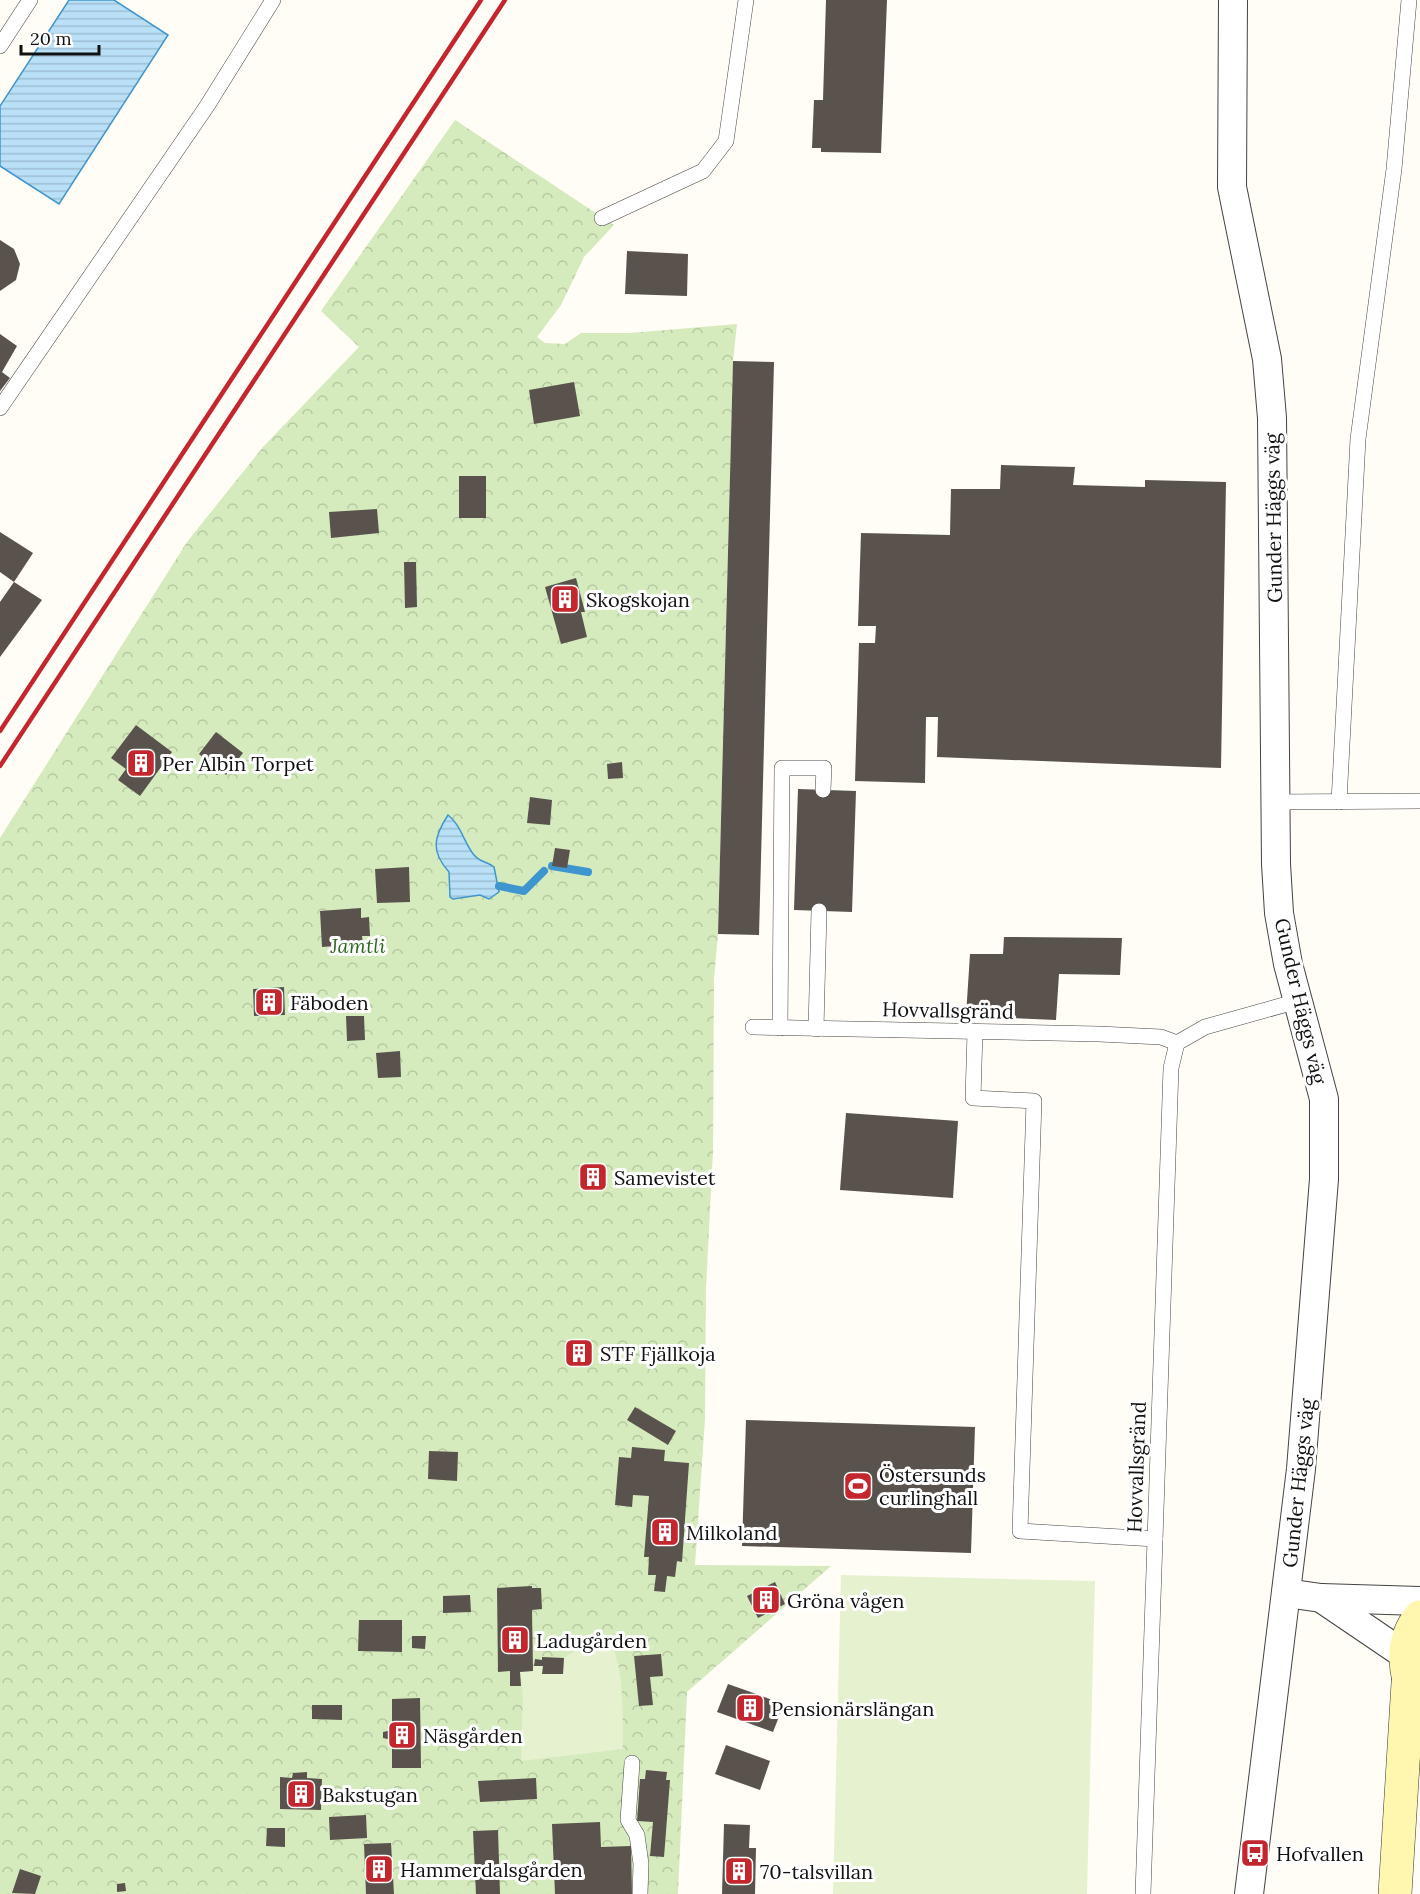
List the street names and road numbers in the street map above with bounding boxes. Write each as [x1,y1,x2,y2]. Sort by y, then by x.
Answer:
street label: Gunder Häggs väg [1259,432,1287,603]
street label: Gunder Häggs väg [1270,916,1332,1087]
street label: Hovvallsgränd [882,996,1014,1024]
street label: Gunder Häggs väg [1277,1396,1319,1569]
street label: Hovvallsgränd [1121,1401,1151,1533]

